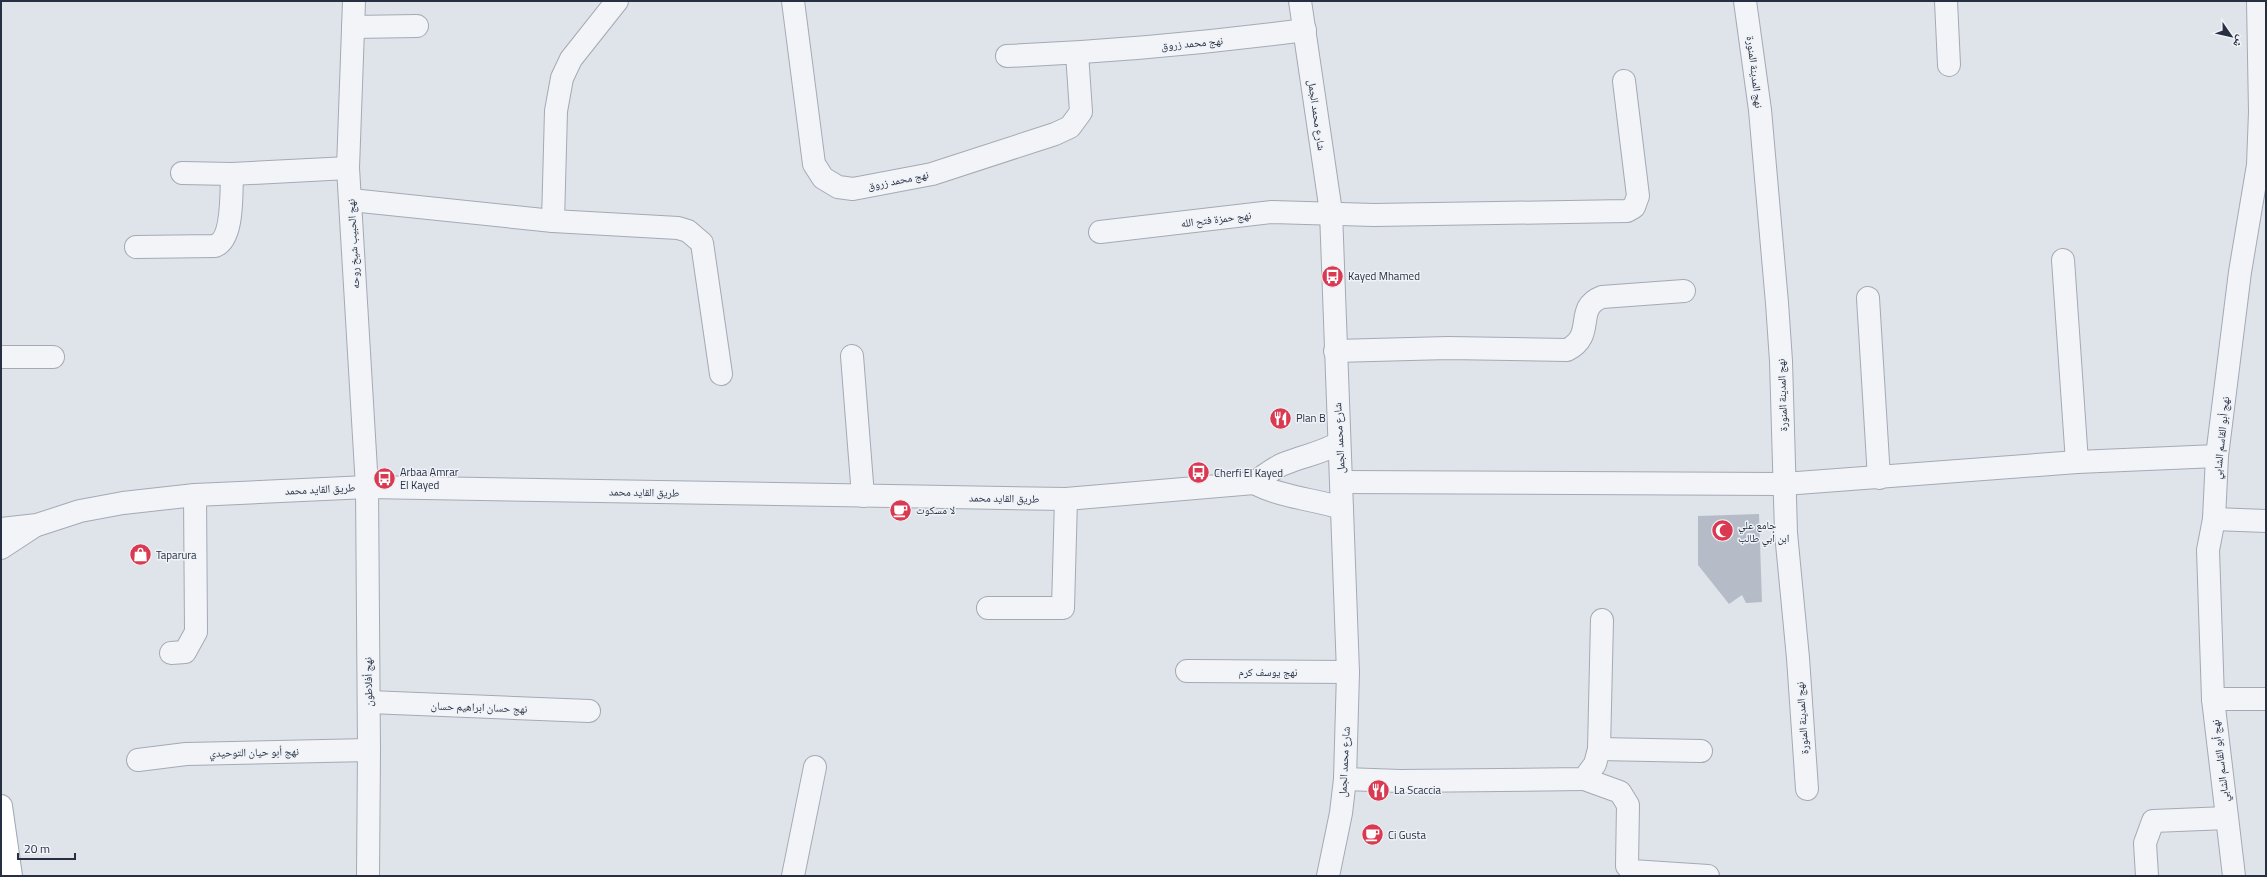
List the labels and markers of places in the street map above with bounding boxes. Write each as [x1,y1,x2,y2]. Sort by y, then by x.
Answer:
bus stop icon: Kayed Mhamed [1320,263,1346,289]
place label: Kayed Mhamed [1348,268,1420,284]
restaurant icon: Plan B [1267,405,1293,431]
place label: Plan B [1296,410,1326,426]
bus stop icon: Cherfi El Kayed [1186,460,1212,486]
place label: Arbaa Amrar El Kayed [400,464,459,493]
bus stop icon: Arbaa Amrar El Kayed [372,465,398,491]
place label: Cherfi El Kayed [1214,465,1283,481]
cafe icon: لا مسكوت [887,497,913,523]
place label: لا مسكوت [916,502,955,518]
place label: جامع علي ابن أبي طالب [1738,517,1789,547]
mosque icon: جامع علي ابن أبي طالب [1710,518,1736,544]
shop icon: Taparura [127,542,153,568]
place label: Taparura [156,547,197,563]
restaurant icon: La Scaccia [1365,777,1391,803]
place label: La Scaccia [1394,782,1441,798]
cafe icon: Ci Gusta [1359,822,1385,848]
place label: Ci Gusta [1388,827,1426,843]

